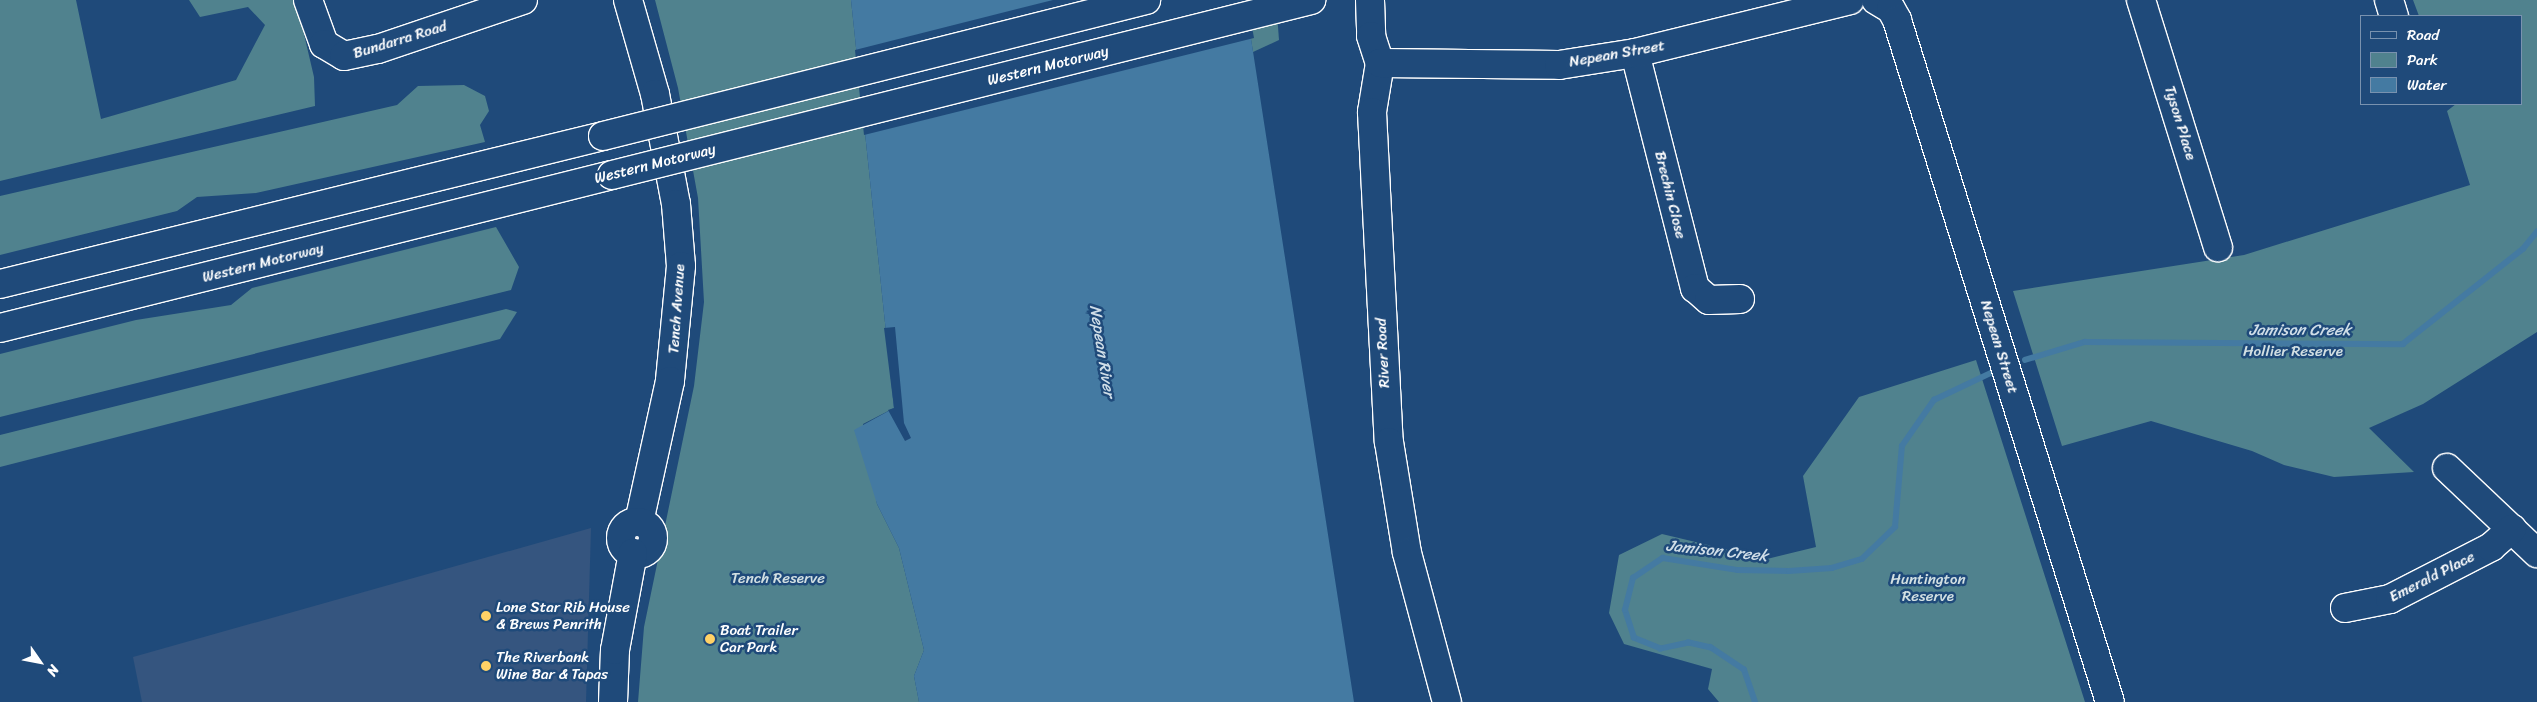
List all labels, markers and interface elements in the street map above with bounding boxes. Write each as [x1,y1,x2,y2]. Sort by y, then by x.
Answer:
legend [2360,15,2522,105]
street label: Bundarra Road [351,17,449,63]
text: Road [2407,22,2439,48]
street label: Nepean Street [1568,37,1666,71]
street label: Western Motorway [985,42,1111,90]
text: Park [2407,47,2438,73]
text: Water [2407,72,2447,98]
street label: Tyson Place [2160,83,2200,163]
street label: Western Motorway [592,140,718,188]
street label: Brechin Close [1650,149,1690,241]
street label: Western Motorway [200,239,326,287]
street label: Tench Avenue [665,264,689,354]
street label: Nepean Street [1976,298,2022,396]
water label: Nepean River [1085,303,1119,399]
street label: River Road [1372,318,1394,388]
water label: Jamison Creek [2249,320,2351,340]
park label: Hollier Reserve [2243,343,2343,361]
water label: Jamison Creek [1665,536,1769,566]
street label: Emerald Place [2386,548,2478,606]
park label: Tench Reserve [731,570,825,588]
park label: Huntington Reserve [1890,570,1966,605]
place label: Lone Star Rib House & Brews Penrith [496,598,630,633]
marker: Lone Star Rib House & Brews Penrith [480,610,492,622]
place label: Boat Trailer Car Park [720,621,798,656]
marker: Boat Trailer Car Park [704,633,716,645]
north arrow [15,637,65,687]
place label: The Riverbank Wine Bar & Tapas [496,648,609,683]
text: N [40,660,66,681]
marker: The Riverbank Wine Bar & Tapas [480,660,492,672]

